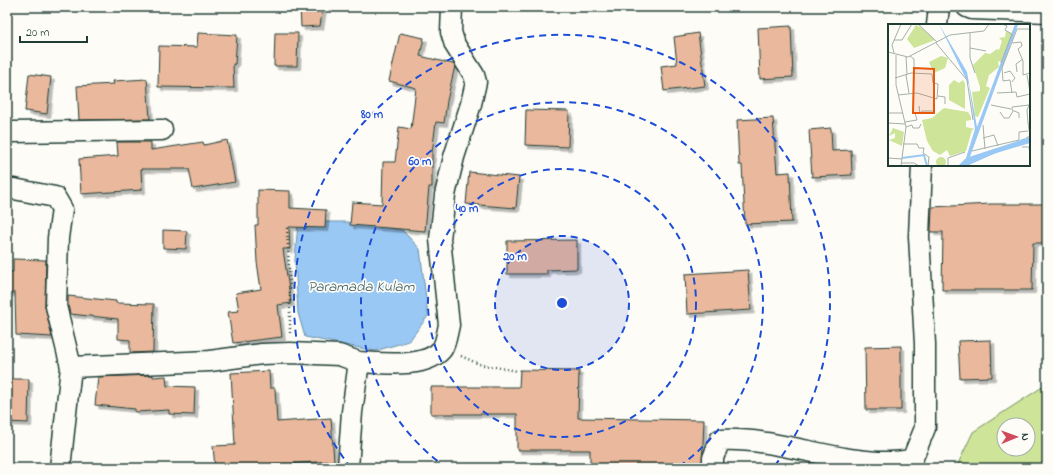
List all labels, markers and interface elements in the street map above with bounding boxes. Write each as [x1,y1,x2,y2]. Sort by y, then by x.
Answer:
scale bar [20,18,87,44]
text: 20 m [26,24,49,42]
inset map [888,24,1030,166]
text: 80 m [360,106,384,124]
text: 60 m [408,153,432,171]
text: 40 m [455,200,479,218]
text: 20 m [502,248,527,266]
water label: Paramada Kulam [308,276,415,298]
centre of rings [555,296,569,310]
north arrow [996,417,1036,457]
text: N [1017,433,1033,441]

